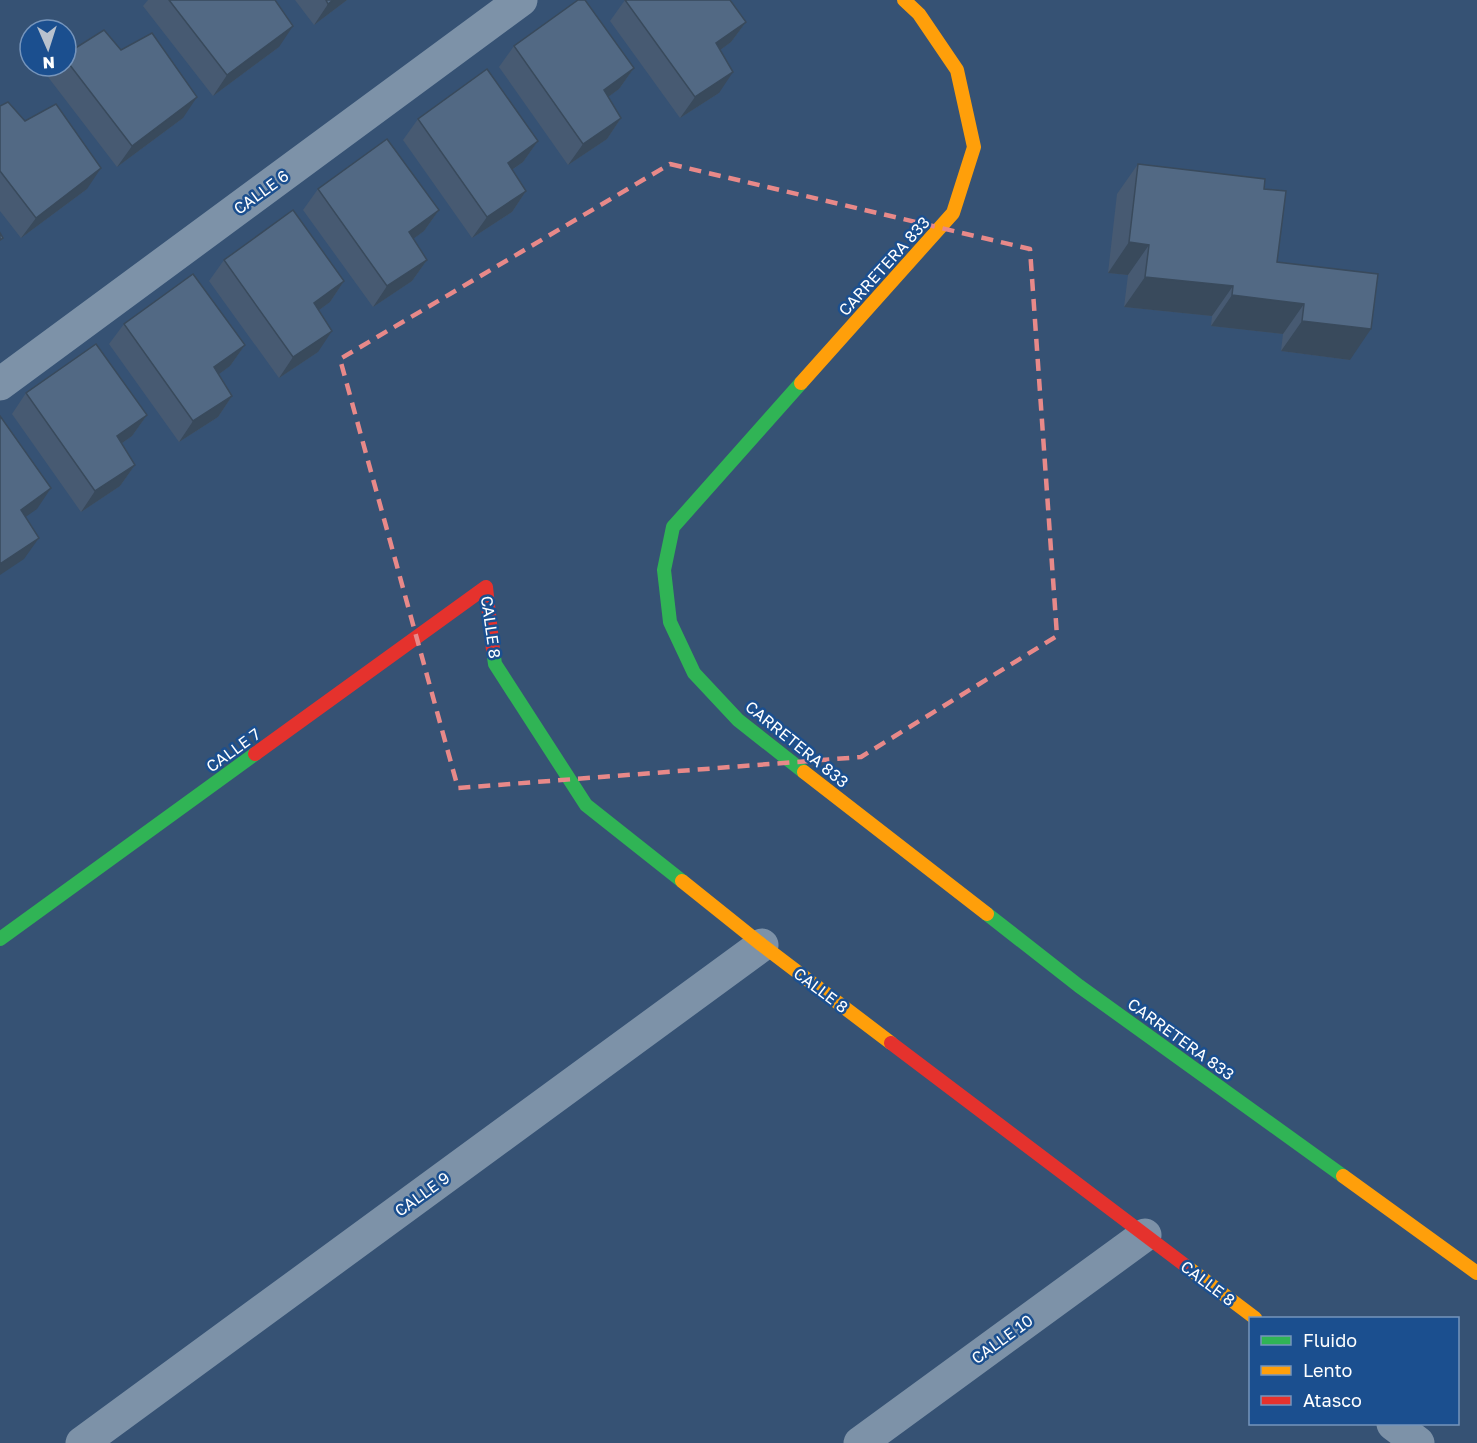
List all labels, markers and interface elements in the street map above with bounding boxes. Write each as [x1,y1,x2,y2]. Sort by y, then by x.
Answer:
north arrow [18,18,78,78]
text: N [42,53,55,73]
street label: CALLE 6 [230,165,292,219]
street label: CARRETERA 833 [834,212,934,320]
street label: CALLE 8 [477,594,505,660]
street label: CARRETERA 833 [741,696,853,792]
street label: CALLE 7 [202,724,264,776]
street label: CALLE 8 [790,963,852,1017]
street label: CARRETERA 833 [1124,994,1238,1084]
street label: CALLE 9 [391,1167,453,1221]
street label: CALLE 8 [1177,1256,1239,1310]
street label: CALLE 10 [967,1310,1037,1368]
legend [1249,1317,1459,1425]
text: Fluido [1303,1329,1357,1351]
text: Lento [1303,1359,1352,1381]
text: Atasco [1303,1389,1362,1411]

